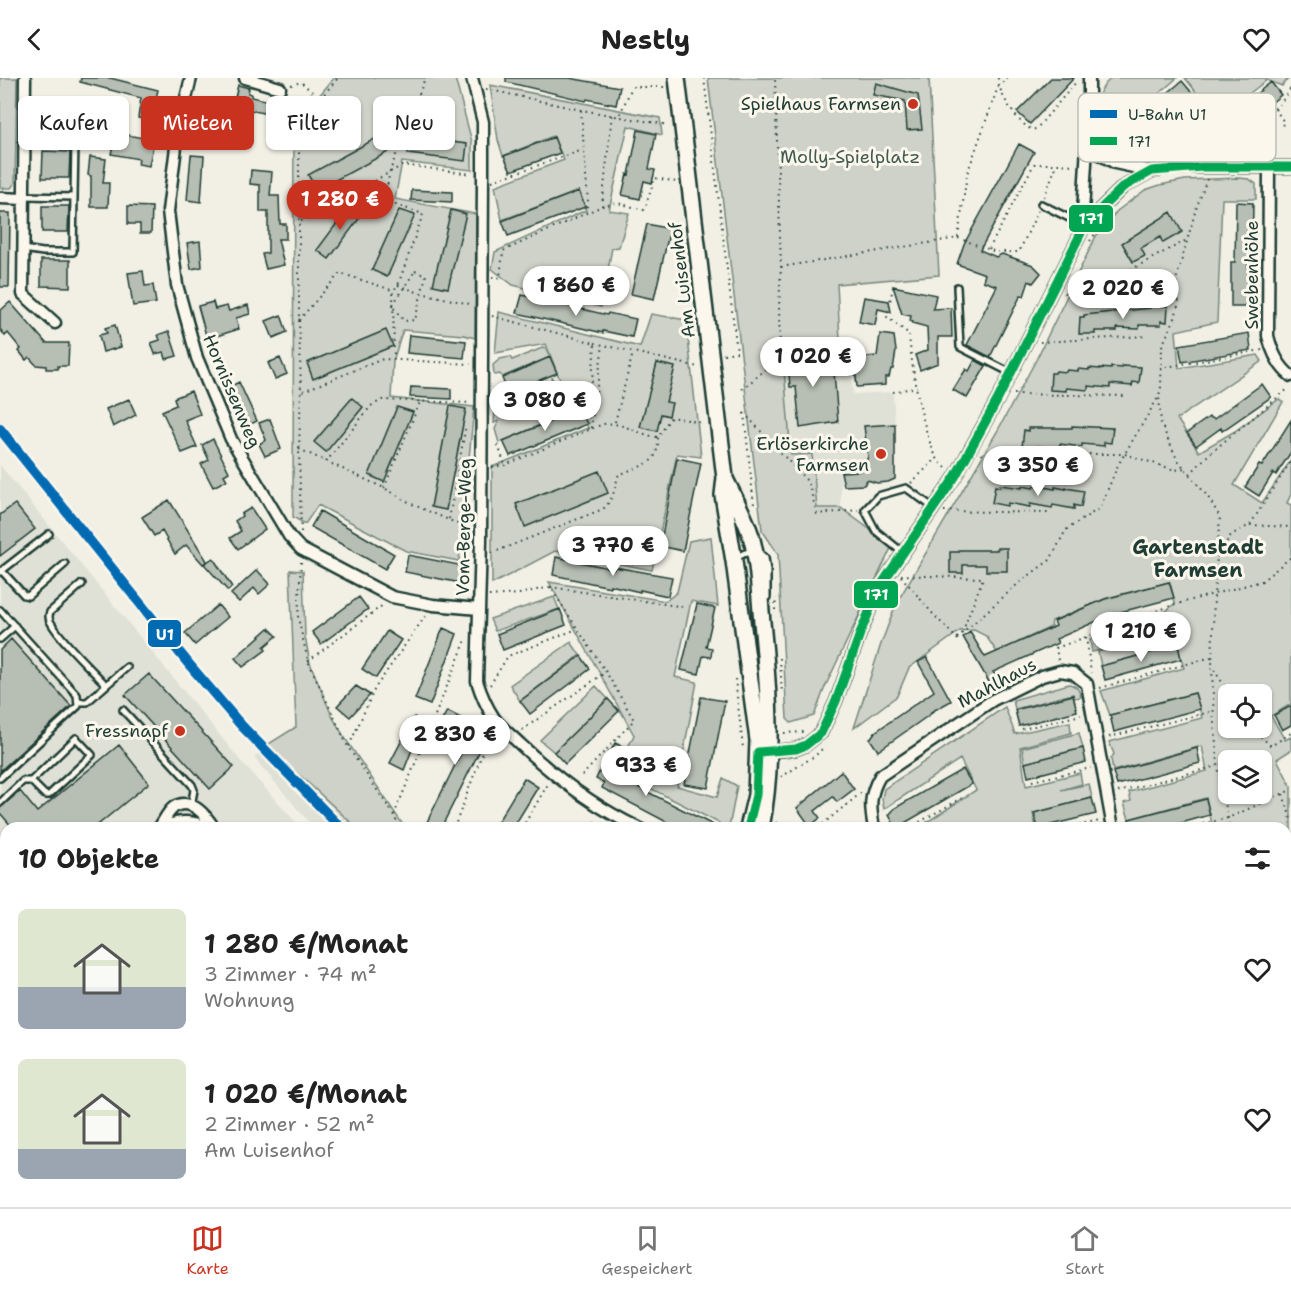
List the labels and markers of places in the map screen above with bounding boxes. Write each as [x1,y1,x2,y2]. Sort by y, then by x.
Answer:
place label: Spielhaus Farmsen [741,92,901,116]
marker: Spielhaus Farmsen [906,97,920,111]
pin: 1 280 € [285,180,395,231]
pin: 1 860 € [521,266,631,317]
pin: 2 020 € [1068,269,1178,320]
pin: 1 020 € [758,337,868,388]
pin: 3 080 € [490,381,600,432]
place label: Erlöserkirche Farmsen [756,432,869,477]
pin: 3 350 € [983,446,1093,497]
marker: Erlöserkirche Farmsen [874,447,888,461]
pin: 3 770 € [558,526,668,577]
pin: 1 210 € [1086,612,1196,663]
pin: 2 830 € [400,715,510,766]
place label: Fressnapf [85,719,168,743]
marker: Fressnapf [173,724,187,738]
pin: 933 € [604,746,688,797]

